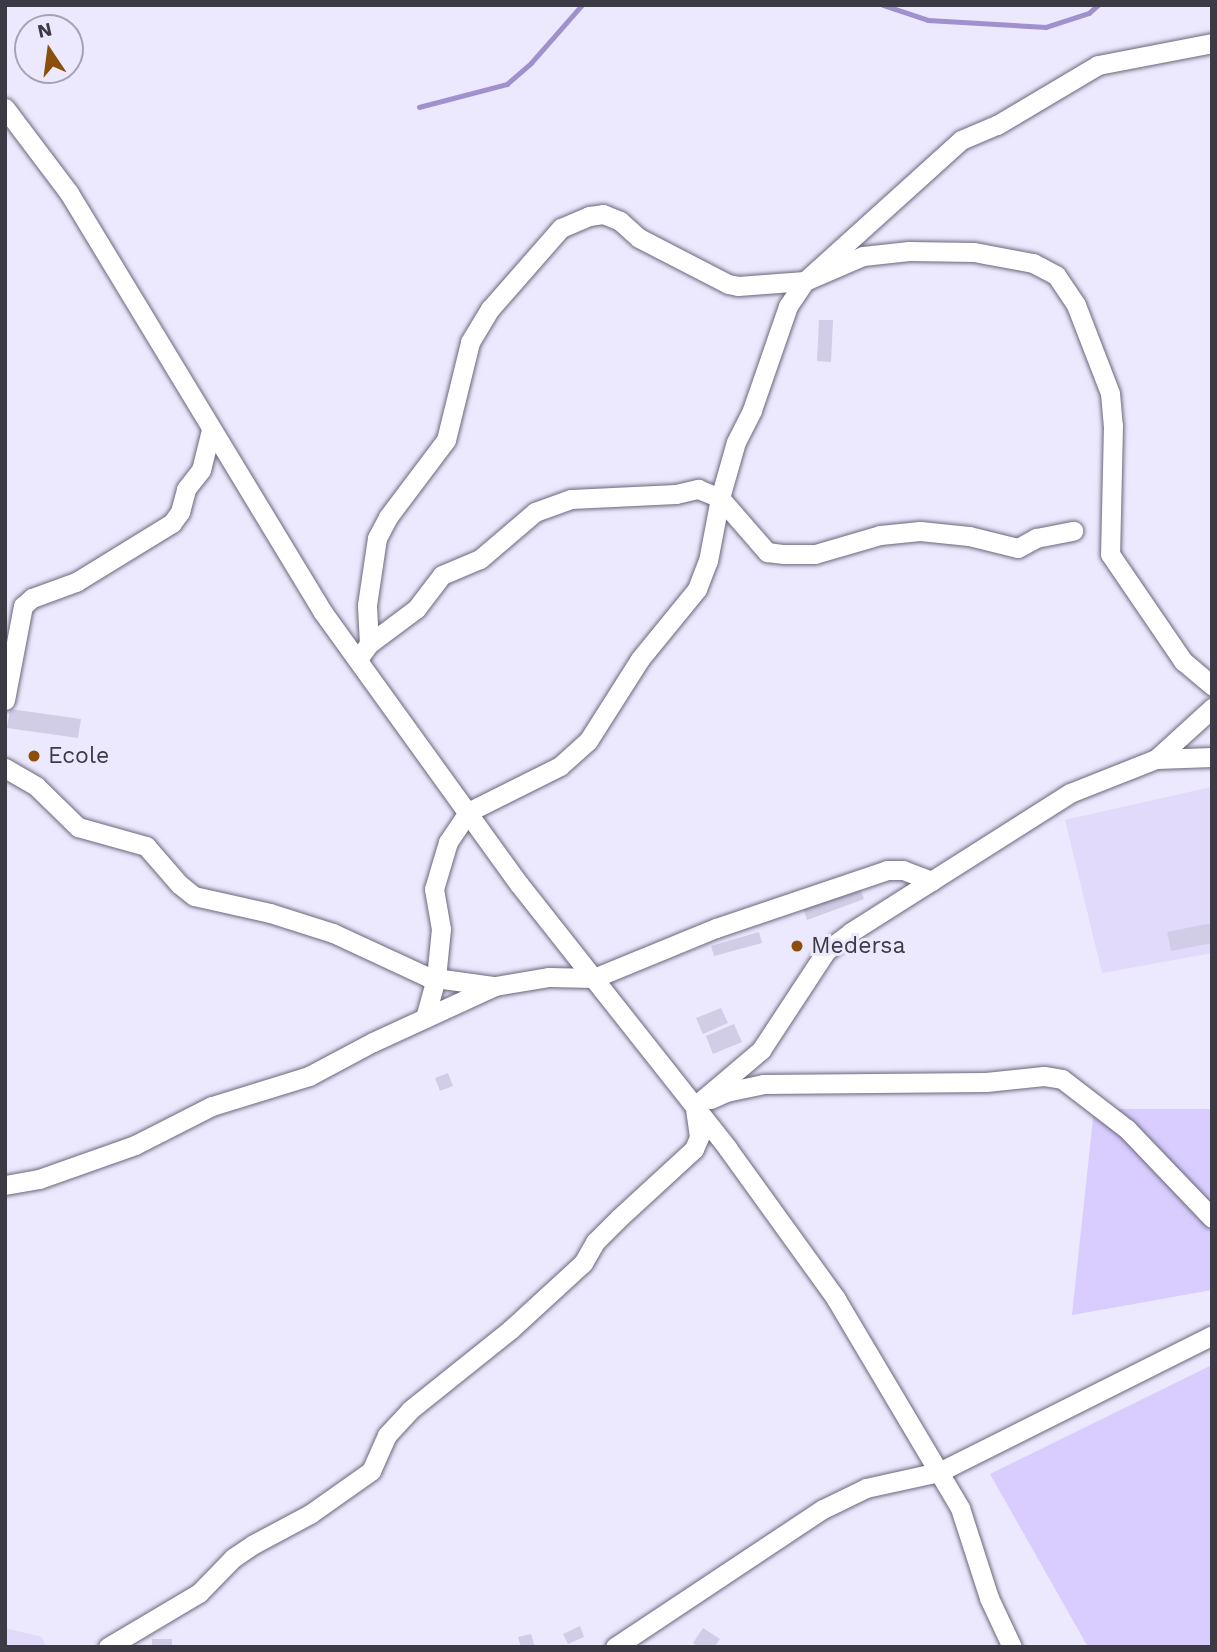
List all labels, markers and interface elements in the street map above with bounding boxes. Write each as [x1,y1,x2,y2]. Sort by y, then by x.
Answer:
north arrow [14,14,84,84]
text: N [35,17,54,43]
place label: Ecole [48,742,109,770]
marker: Ecole [26,748,42,764]
place label: Medersa [811,932,905,960]
marker: Medersa [789,938,805,954]

